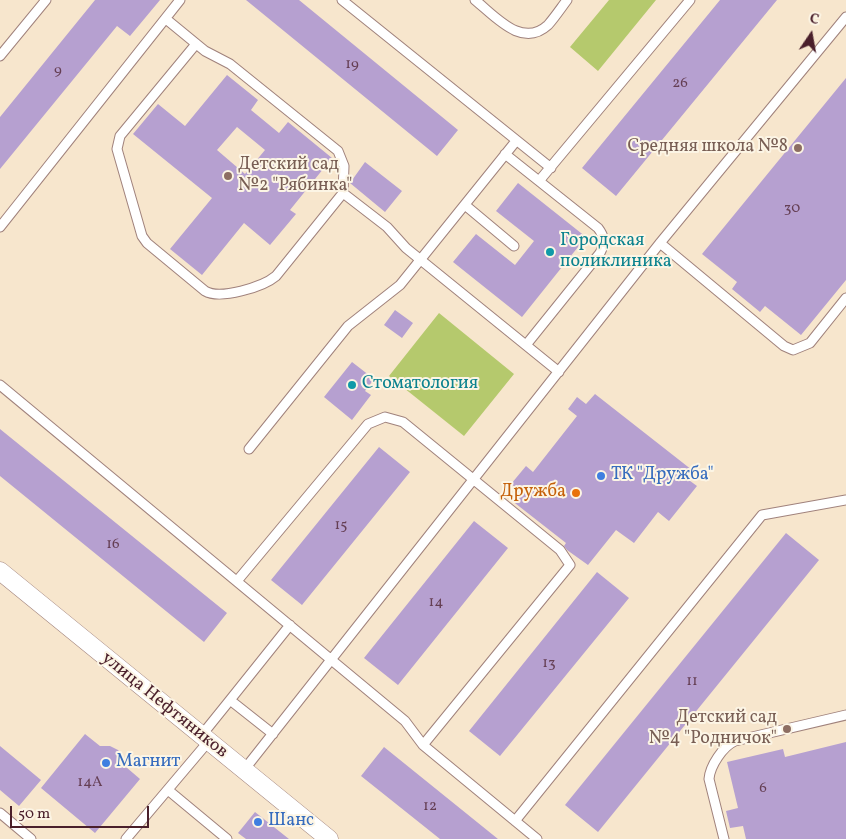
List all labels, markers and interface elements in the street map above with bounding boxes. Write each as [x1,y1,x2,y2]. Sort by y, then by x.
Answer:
north arrow [786,10,836,60]
text: С [808,10,821,30]
house number: 19 [345,56,359,74]
house number: 9 [54,62,62,80]
house number: 26 [672,75,688,93]
place label: Средняя школа №8 [627,137,788,159]
marker: Средняя школа №8 [792,142,804,154]
place label: Детский сад №2 "Рябинка" [238,155,352,198]
marker: Детский сад №2 "Рябинка" [222,170,234,182]
house number: 30 [784,200,800,218]
place label: Городская поликлиника [560,231,672,274]
marker: Городская поликлиника [544,246,556,258]
place label: Стоматология [362,374,478,396]
marker: Стоматология [346,379,358,391]
place label: ТК "Дружба" [611,465,714,487]
marker: ТК "Дружба" [595,470,607,482]
place label: Дружба [500,482,566,504]
marker: Дружба [570,487,582,499]
house number: 15 [334,517,348,535]
house number: 16 [106,536,120,554]
house number: 14 [429,594,443,612]
street label: улица Нефтяников [96,648,232,764]
house number: 13 [542,655,556,673]
house number: 11 [686,673,698,691]
place label: Детский сад №4 "Родничок" [649,708,777,751]
marker: Детский сад №4 "Родничок" [781,723,793,735]
place label: Магнит [116,752,180,774]
marker: Магнит [100,757,112,769]
house number: 14А [77,774,103,792]
house number: 6 [759,780,767,798]
scale bar [12,796,151,828]
house number: 12 [423,798,437,816]
text: 50 m [18,804,50,825]
place label: Шанс [268,811,314,833]
marker: Шанс [252,816,264,828]

